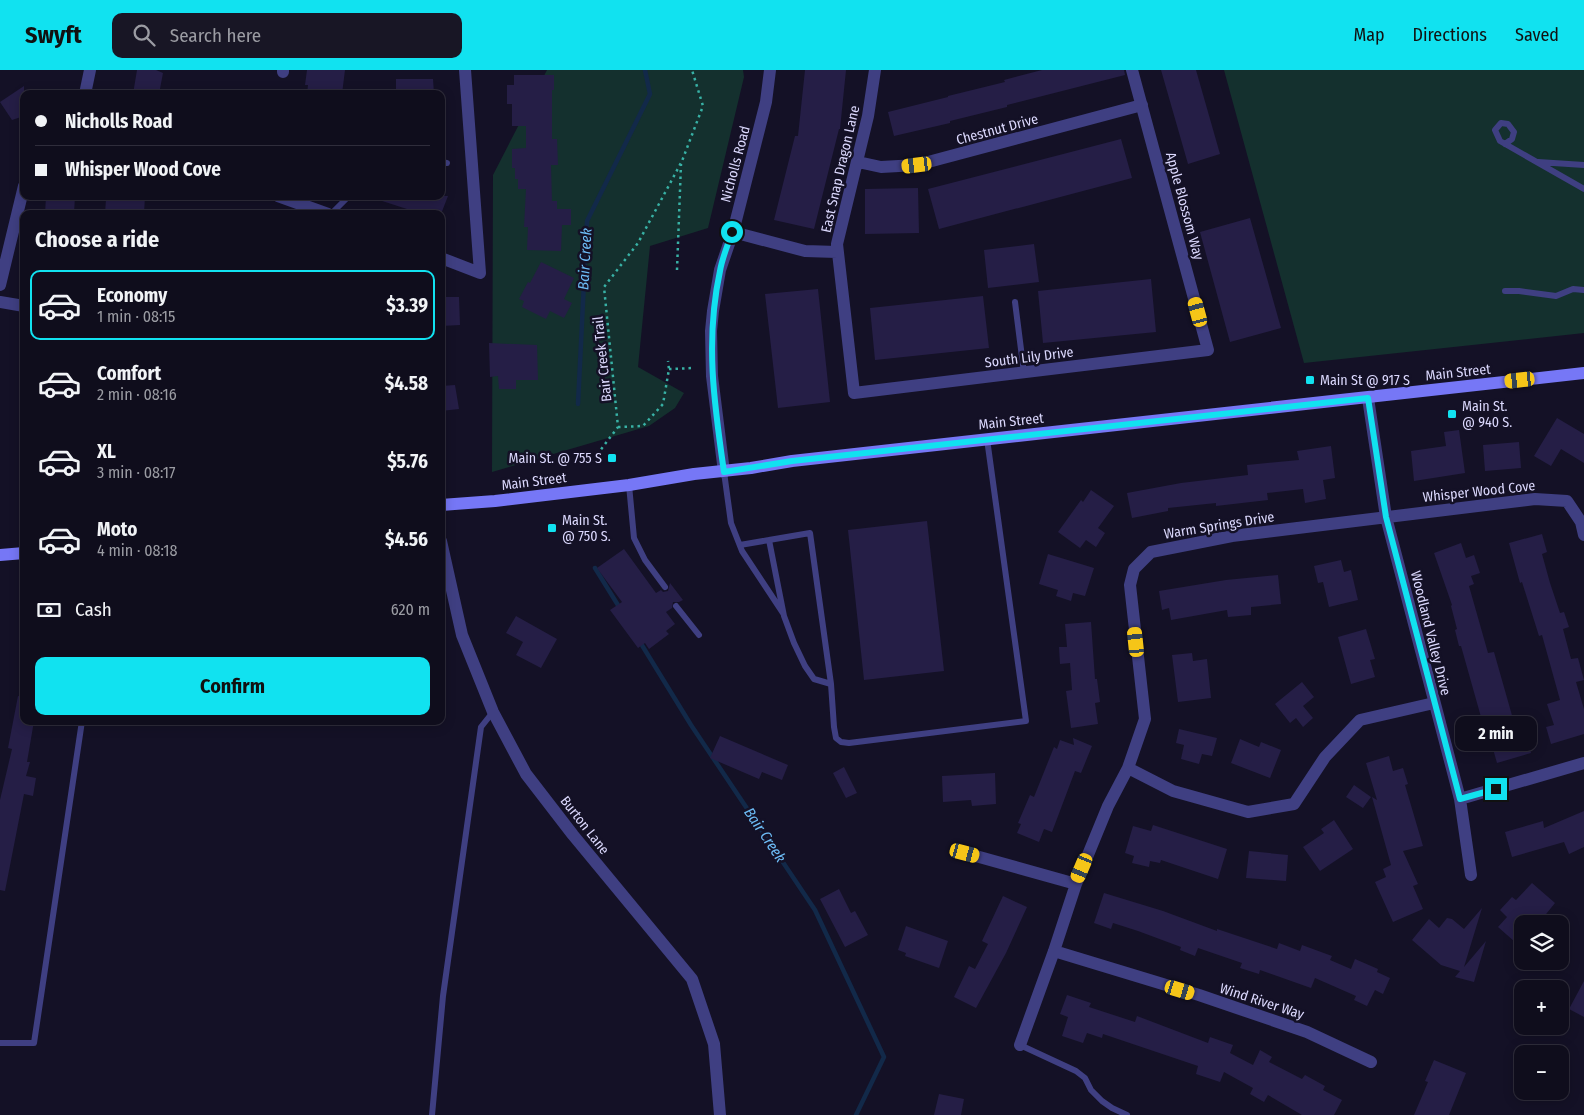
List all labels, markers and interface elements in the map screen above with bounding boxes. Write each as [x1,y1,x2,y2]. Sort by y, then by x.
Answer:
search box [112,13,462,58]
text: Swyft [25,21,82,49]
icon: search [130,21,158,49]
text: Search here [170,24,261,47]
text: Map [1353,24,1385,46]
text: Directions [1413,24,1487,46]
text: Saved [1515,24,1559,46]
street label: East Snap Dragon Lane [818,104,863,234]
text: Nicholls Road [65,110,173,133]
street label: Chestnut Drive [954,110,1040,149]
street label: Nicholls Road [717,124,754,204]
street label: Apple Blossom Way [1162,150,1207,263]
car [901,156,932,174]
text: Whisper Wood Cove [65,158,221,181]
route start [721,221,743,243]
text: Choose a ride [35,226,159,253]
water label: Bair Creek [574,227,596,291]
icon: car [37,283,82,328]
text: Economy [97,284,167,307]
text: $3.39 [386,294,428,317]
car [1186,296,1209,328]
text: 1 min · 08:15 [97,307,175,326]
street label: Bair Creek Trail [590,315,615,403]
street label: South Lily Drive [984,344,1075,371]
icon: car [37,361,82,406]
street label: Main Street [1425,361,1492,384]
text: Comfort [97,362,161,385]
car [1504,371,1535,389]
text: $4.58 [385,372,428,395]
place label: Main St @ 917 S [1320,372,1410,389]
marker: Main St @ 917 S [1304,374,1316,386]
text: 2 min · 08:16 [97,385,177,404]
place label: Main St. @ 940 S. [1462,398,1512,431]
marker: Main St. @ 940 S. [1446,408,1458,420]
street label: Main Street [978,410,1045,433]
icon: car [37,439,82,484]
text: XL [97,440,116,463]
text: $5.76 [387,450,428,473]
place label: Main St. @ 755 S [508,450,602,467]
marker: Main St. @ 755 S [606,452,618,464]
text: 3 min · 08:17 [97,463,175,482]
street label: Main Street [501,469,568,494]
street label: Whisper Wood Cove [1422,477,1536,506]
street label: Warm Springs Drive [1163,508,1276,543]
place label: Main St. @ 750 S. [562,512,611,545]
icon: car [37,517,82,562]
text: Moto [97,518,137,541]
marker: Main St. @ 750 S. [546,522,558,534]
text: $4.56 [385,528,428,551]
text: 4 min · 08:18 [97,541,178,560]
street label: Woodland Valley Drive [1407,569,1454,697]
icon: cash [35,596,63,624]
text: Cash [75,598,112,621]
text: 620 m [391,600,430,619]
car [1126,626,1145,658]
button: Confirm [35,657,430,715]
callout: 2 min [1455,716,1537,752]
text: 2 min [1478,724,1514,743]
route end [1485,778,1507,800]
street label: Burton Lane [557,793,613,858]
water label: Bair Creek [740,804,790,866]
car [948,842,981,864]
car [1069,851,1094,885]
map controls [1514,915,1569,1100]
button: layers [1514,915,1569,970]
car [1163,978,1196,1002]
street label: Wind River Way [1218,980,1307,1023]
button: + [1514,980,1569,1035]
button: − [1514,1045,1569,1100]

